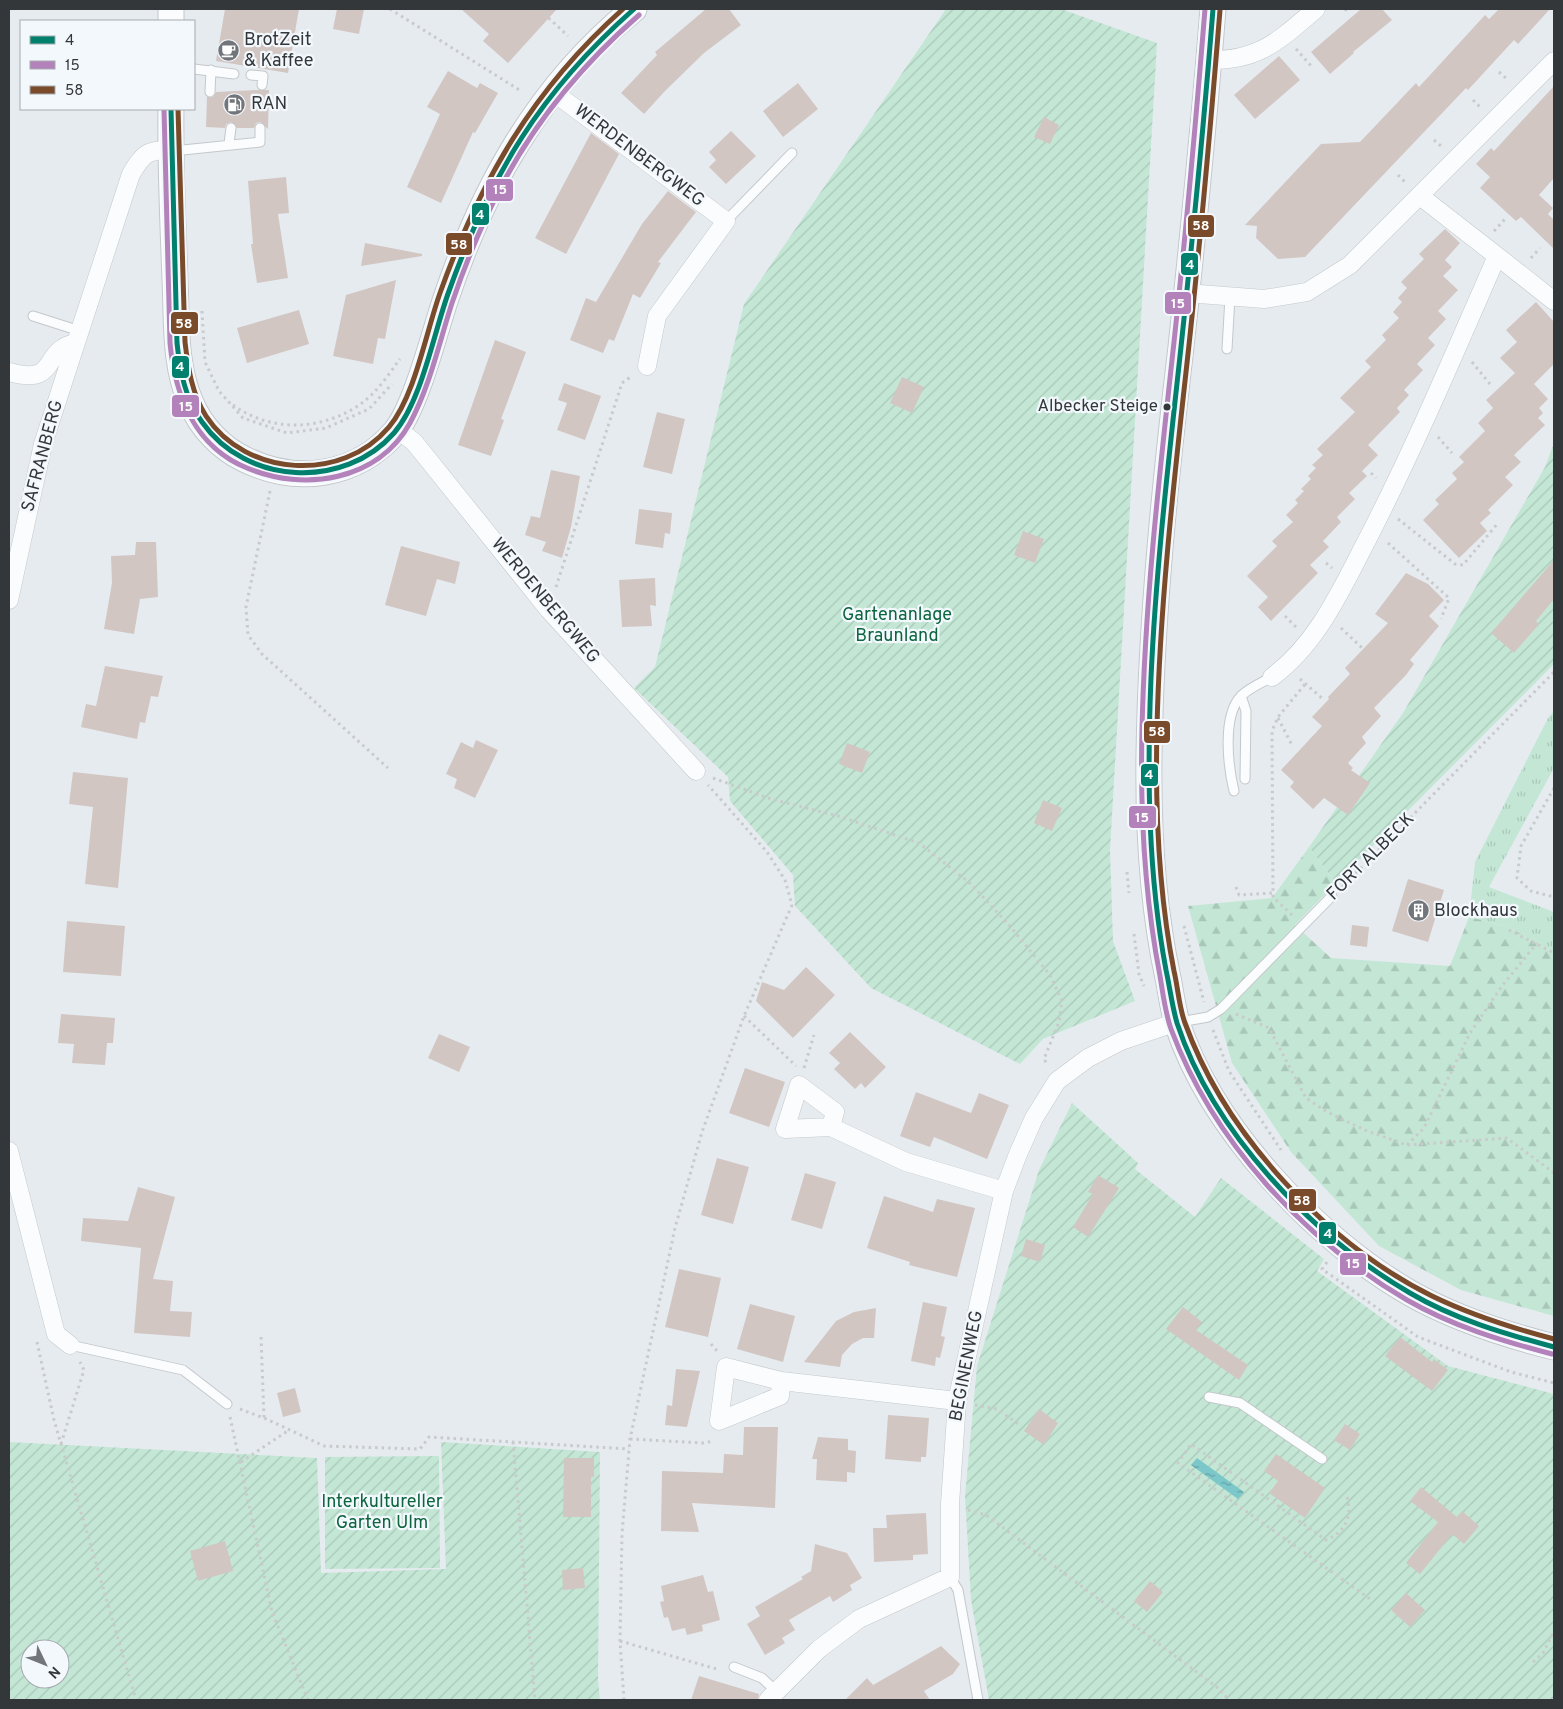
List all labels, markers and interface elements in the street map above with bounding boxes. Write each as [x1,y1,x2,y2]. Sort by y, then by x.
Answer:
legend [20,20,195,110]
place label: BrotZeit & Kaffee [244,29,313,73]
text: 4 [65,32,74,51]
cafe icon: BrotZeit & Kaffee [216,38,240,62]
text: 15 [65,57,80,76]
text: 58 [65,82,83,101]
fuel station icon: RAN [223,92,247,116]
place label: RAN [251,93,287,116]
street label: WERDENBERGWEG [569,100,709,212]
line badge: 15 [485,178,514,202]
text: 15 [493,182,507,199]
line badge: 4 [471,202,490,226]
text: 4 [476,207,485,224]
line badge: 58 [1187,214,1215,238]
text: 58 [1192,218,1210,235]
line badge: 58 [445,232,473,256]
text: 58 [450,237,468,254]
line badge: 4 [1180,252,1199,276]
text: 4 [1186,257,1195,274]
line badge: 15 [1164,291,1192,315]
text: 15 [1171,296,1185,313]
line badge: 58 [170,311,199,335]
text: 58 [175,316,193,333]
line badge: 4 [171,355,190,379]
text: 4 [176,359,185,376]
line badge: 15 [171,394,200,418]
place label: Albecker Steige [1037,396,1158,418]
street label: SAFRANBERG [17,398,69,514]
text: 15 [179,399,193,416]
marker: Albecker Steige [1162,402,1172,412]
street label: WERDENBERGWEG [486,533,604,669]
park label: Gartenanlage Braunland [842,604,952,648]
line badge: 58 [1143,720,1171,744]
text: 58 [1148,724,1166,741]
line badge: 4 [1140,763,1159,787]
text: 4 [1145,767,1154,784]
line badge: 15 [1128,805,1157,829]
street label: FORT ALBECK [1322,808,1420,906]
text: 15 [1135,810,1149,827]
building icon: Blockhaus [1406,899,1430,923]
place label: Blockhaus [1434,900,1518,923]
line badge: 58 [1288,1188,1317,1212]
text: 58 [1293,1193,1311,1210]
line badge: 4 [1318,1221,1337,1245]
text: 4 [1324,1226,1333,1243]
line badge: 15 [1339,1252,1367,1276]
text: 15 [1346,1256,1360,1273]
street label: BEGINENWEG [945,1308,989,1424]
park label: Interkultureller Garten Ulm [321,1491,443,1535]
north arrow [20,1639,70,1689]
text: N [44,1662,63,1681]

